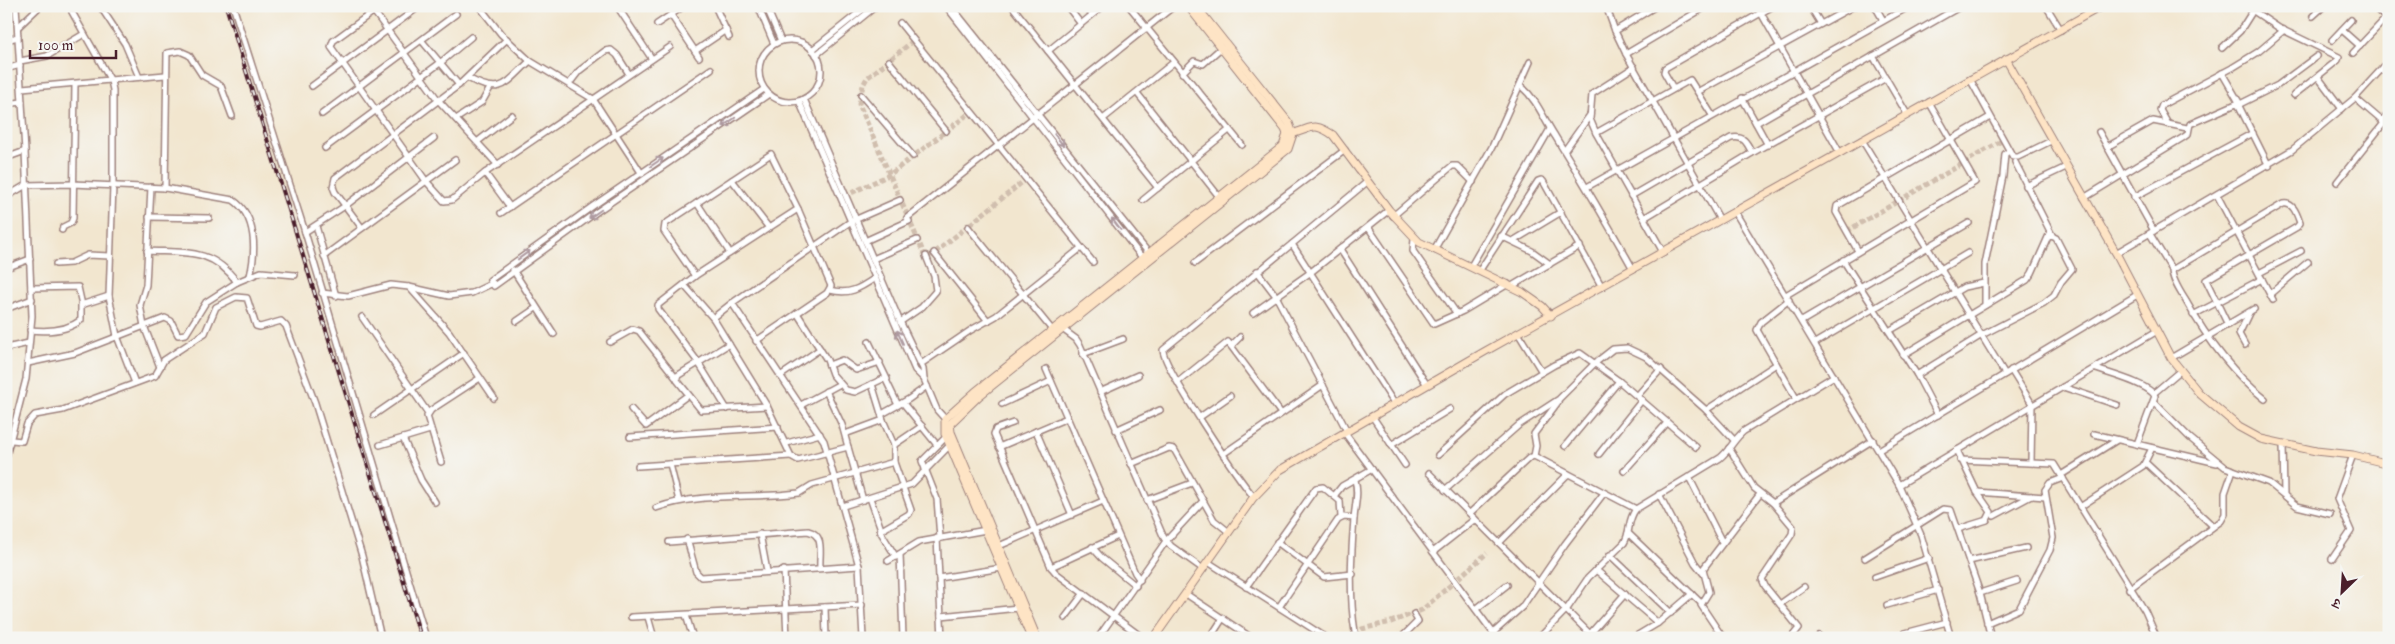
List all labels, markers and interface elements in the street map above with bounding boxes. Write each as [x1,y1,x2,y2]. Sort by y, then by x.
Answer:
scale bar [30,28,116,60]
text: 100 m [38,36,74,55]
one-way arrow [722,117,736,127]
one-way arrow [1053,133,1064,146]
one-way arrow [650,157,664,167]
one-way arrow [588,209,602,219]
one-way arrow [1111,217,1121,231]
one-way arrow [517,250,530,261]
one-way arrow [895,330,905,345]
north arrow [2318,566,2368,616]
text: उ [2329,594,2344,613]

